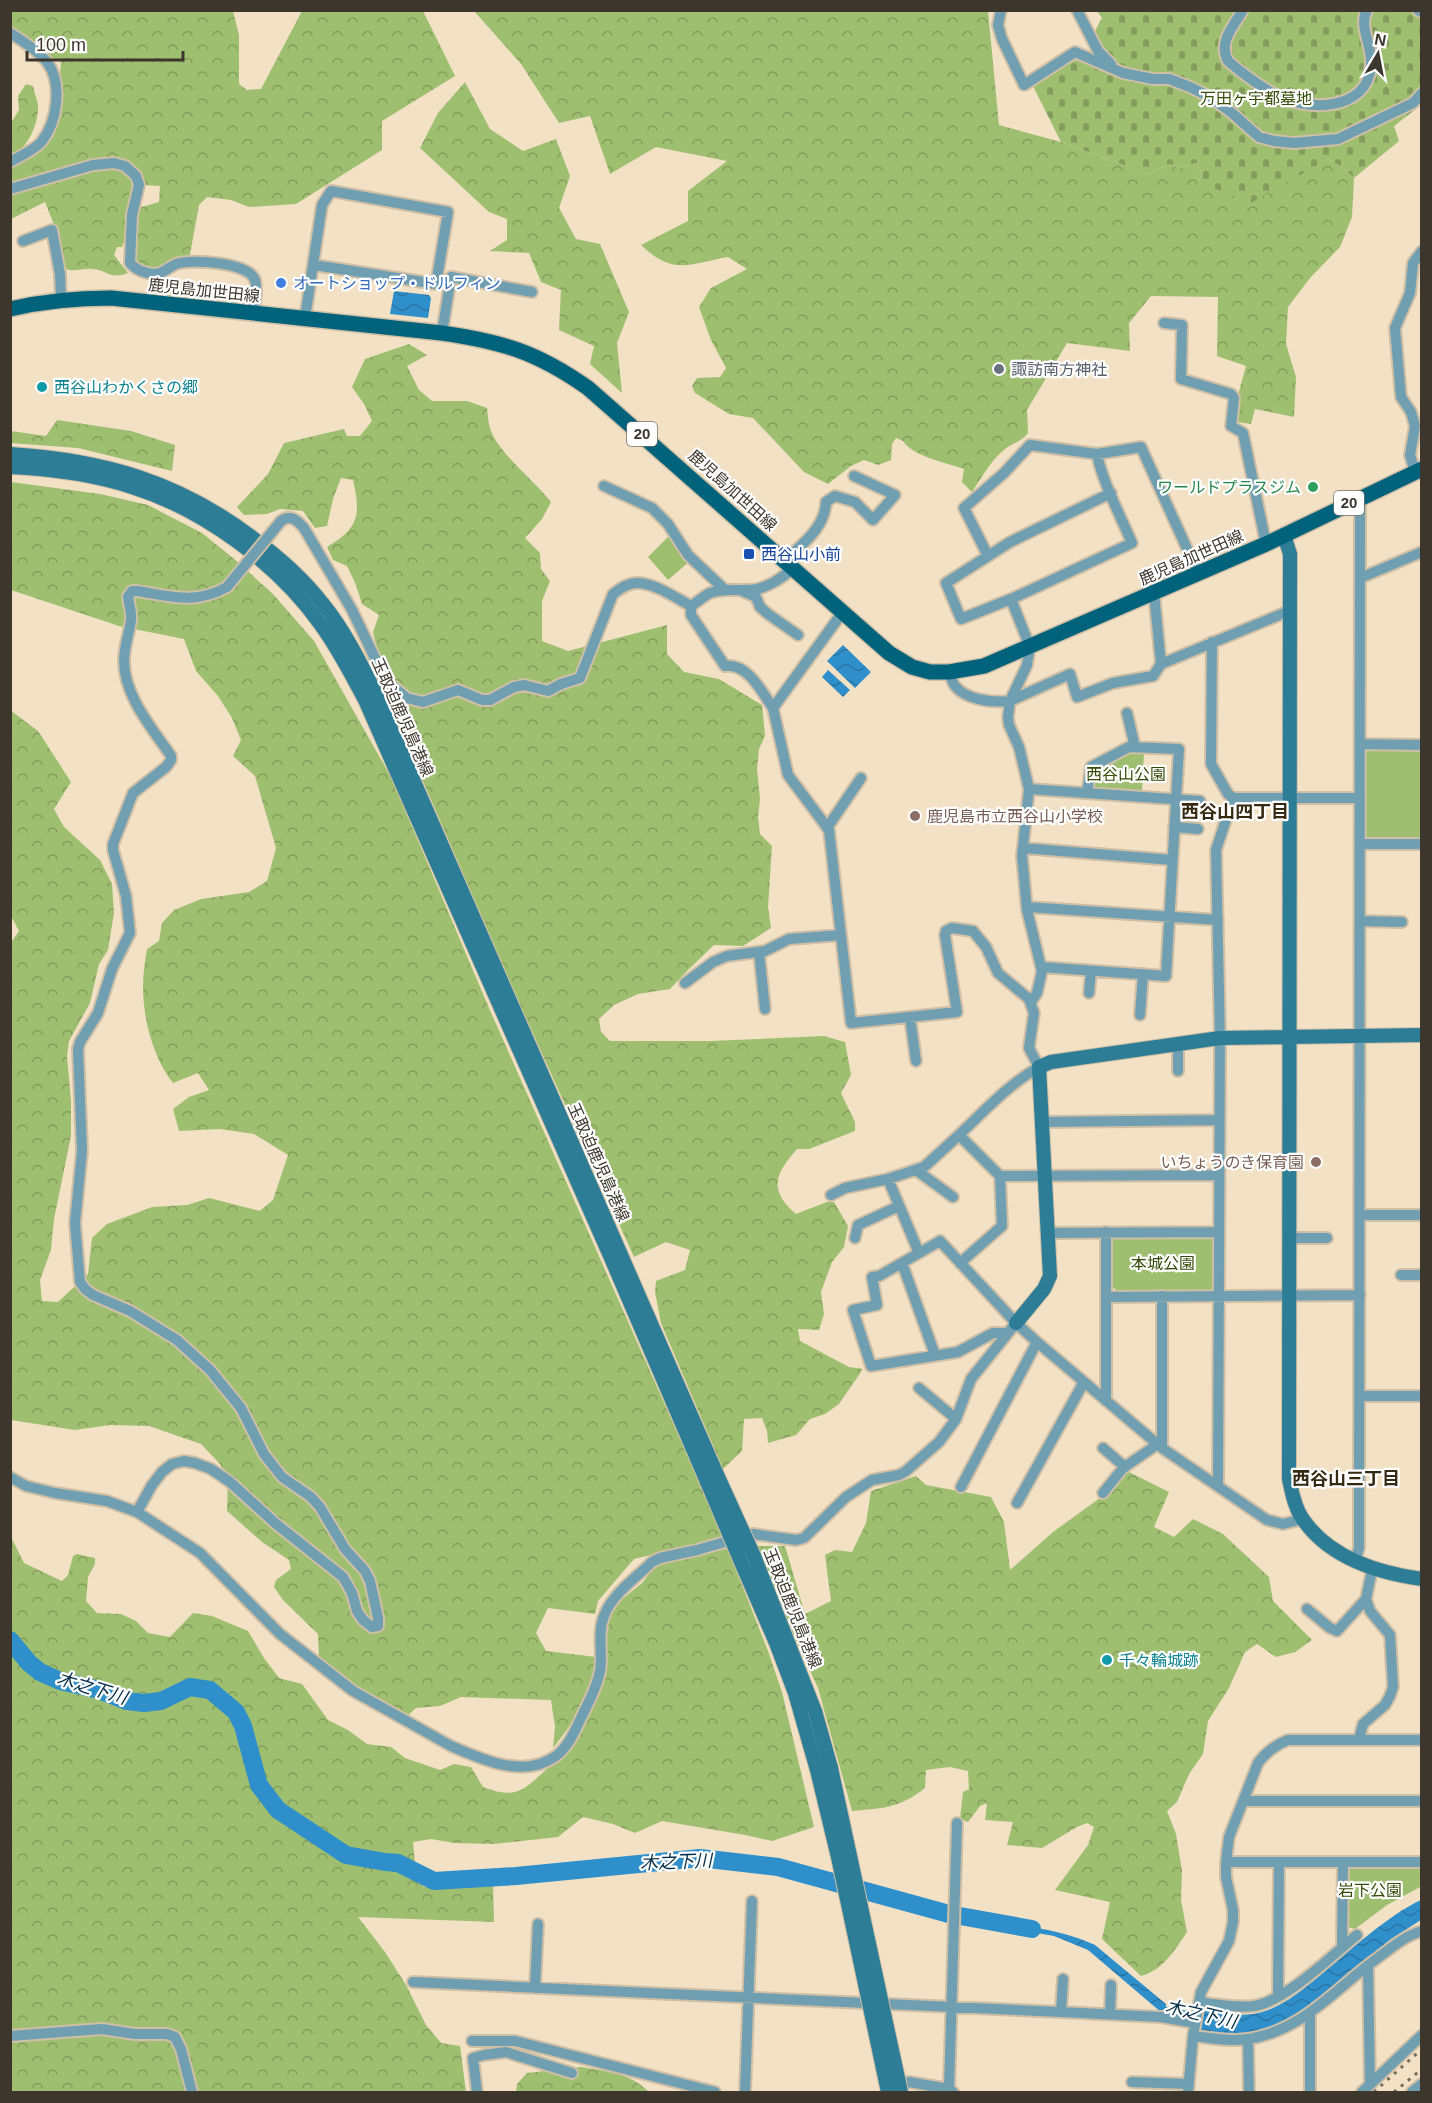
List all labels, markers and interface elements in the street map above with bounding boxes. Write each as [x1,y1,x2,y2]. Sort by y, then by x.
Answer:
scale bar [27,24,183,62]
north arrow [1348,24,1408,84]
text: N [1373,30,1388,49]
text: 100 m [36,35,86,55]
park label: 万田ヶ宇都墓地 [1200,90,1312,107]
place label: オートショップ・ドルフィン [293,275,501,292]
street label: 鹿児島加世田線 [147,276,261,305]
marker: オートショップ・ドルフィン [274,276,288,290]
place label: 諏訪南方神社 [1011,361,1107,378]
marker: 諏訪南方神社 [992,362,1006,376]
place label: 西谷山わかくさの郷 [54,379,198,396]
marker: 西谷山わかくさの郷 [35,380,49,394]
road number: 20 [627,422,657,446]
street label: 鹿児島加世田線 [685,447,780,534]
place label: ワールドプラスジム [1157,479,1301,496]
marker: ワールドプラスジム [1306,480,1320,494]
road number: 20 [1334,491,1364,515]
street label: 鹿児島加世田線 [1137,527,1246,588]
place label: 西谷山小前 [761,546,841,563]
marker: 西谷山小前 [742,547,756,561]
street label: 玉取迫鹿児島港線 [369,655,436,779]
park label: 西谷山公園 [1086,766,1166,783]
district label: 西谷山四丁目 [1181,802,1289,822]
place label: 鹿児島市立西谷山小学校 [927,808,1103,825]
marker: 鹿児島市立西谷山小学校 [908,809,922,823]
street label: 玉取迫鹿児島港線 [565,1100,632,1224]
place label: いちょうのき保育園 [1160,1154,1304,1171]
marker: いちょうのき保育園 [1309,1155,1323,1169]
park label: 本城公園 [1131,1255,1195,1272]
district label: 西谷山三丁目 [1292,1469,1400,1489]
street label: 玉取迫鹿児島港線 [761,1546,824,1671]
place label: 千々輪城跡 [1119,1652,1199,1669]
marker: 千々輪城跡 [1100,1653,1114,1667]
water label: 木之下川 [55,1668,131,1709]
water label: 木之下川 [640,1851,714,1873]
park label: 岩下公園 [1338,1882,1402,1899]
water label: 木之下川 [1164,1996,1240,2032]

